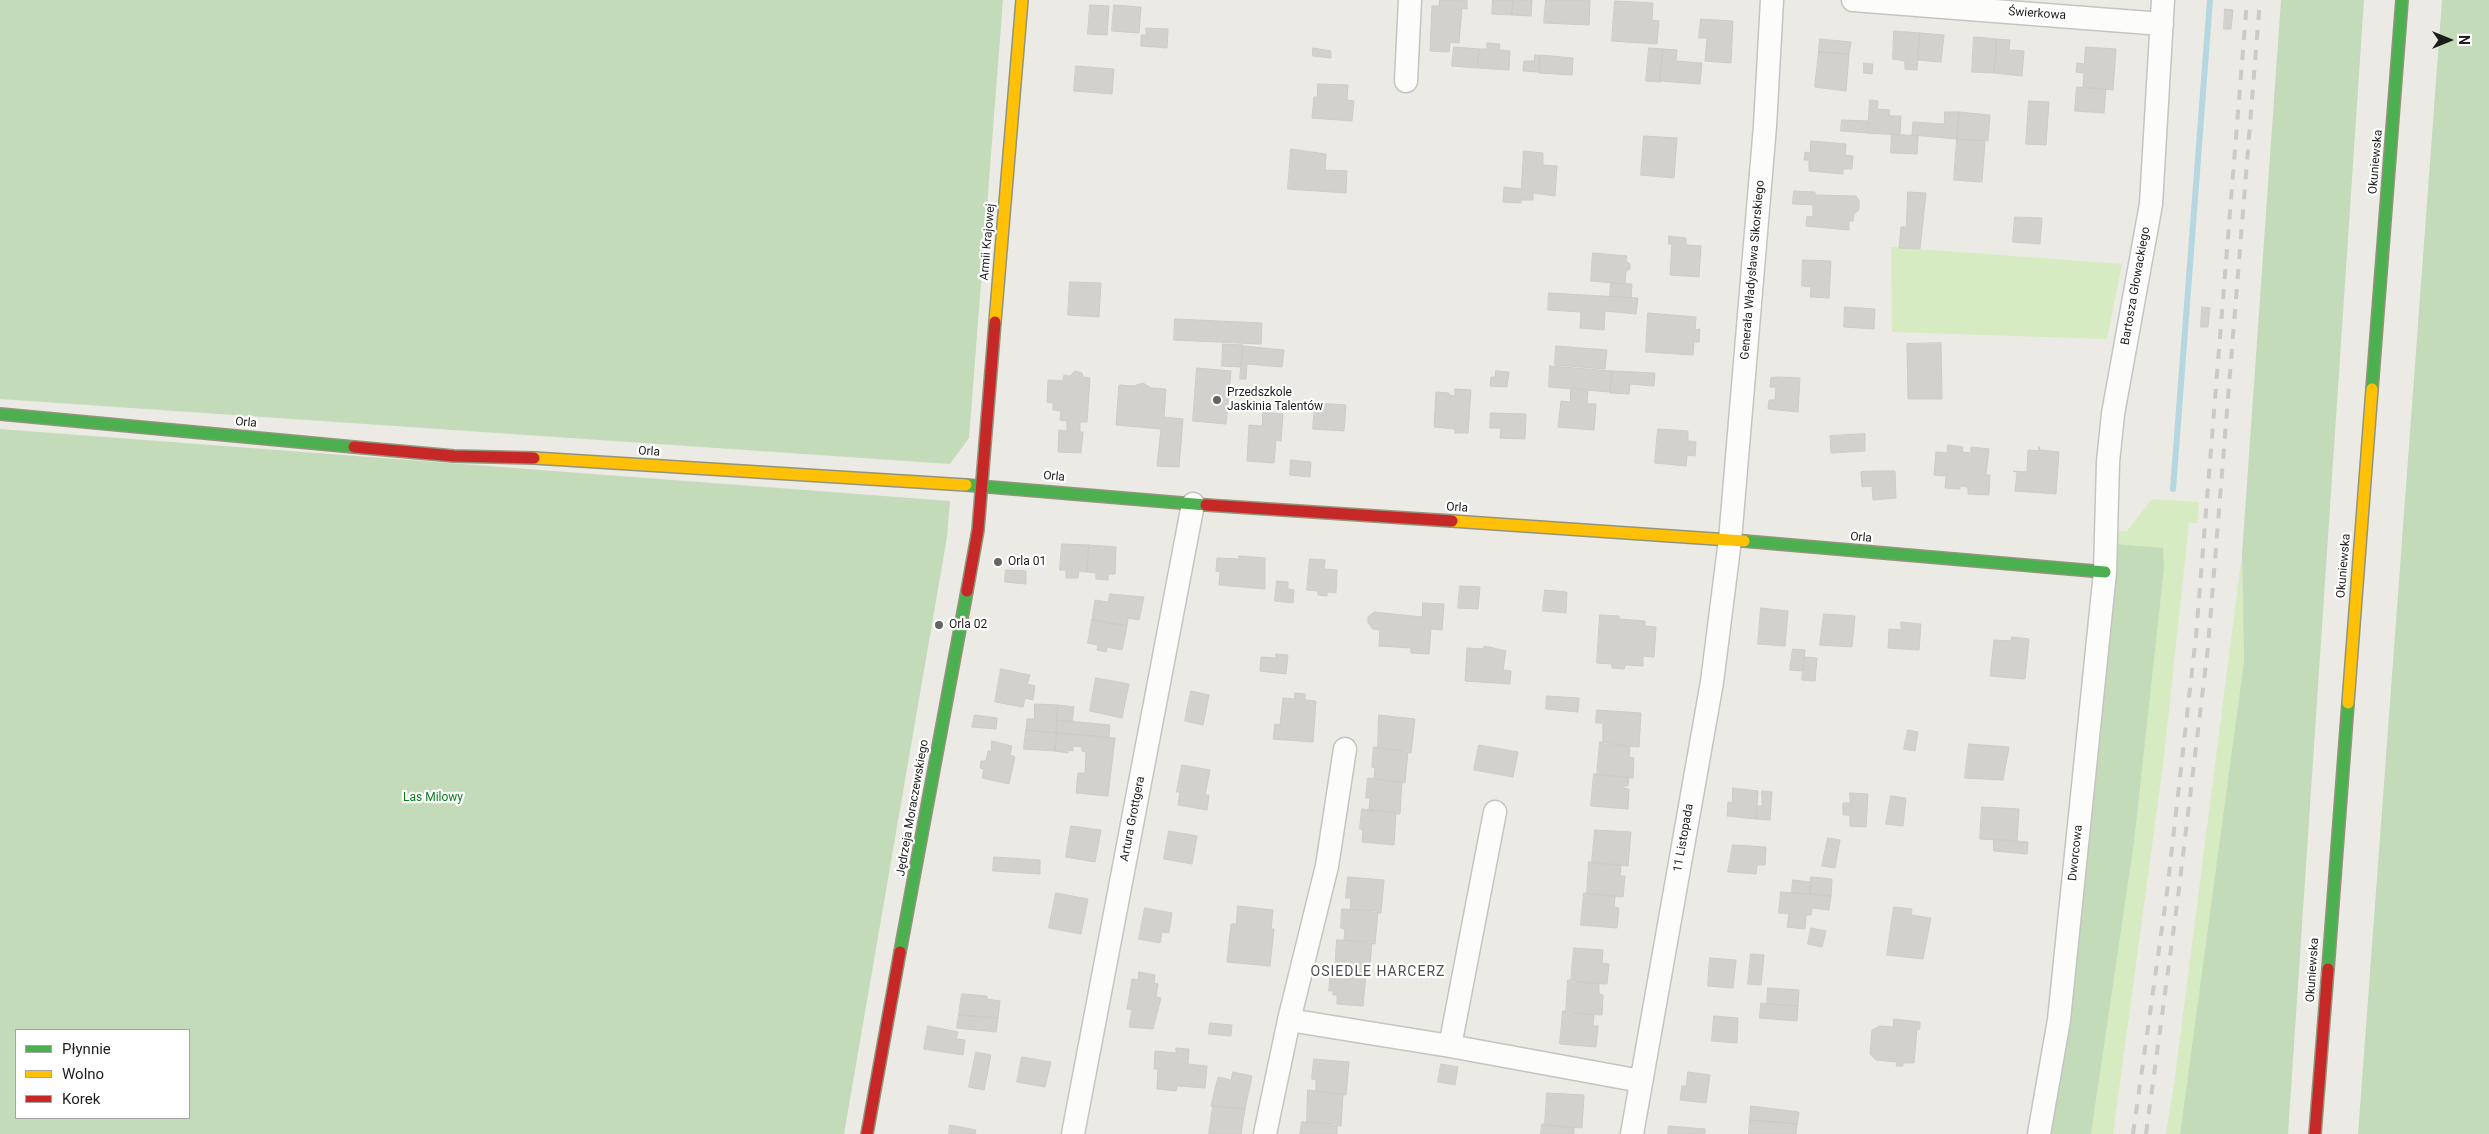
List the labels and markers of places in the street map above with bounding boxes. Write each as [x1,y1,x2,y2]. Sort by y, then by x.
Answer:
place label: Przedszkole Jaskinia Talentów [1227,386,1323,414]
marker: Przedszkole Jaskinia Talentów [1211,394,1223,406]
place label: Orla 01 [1008,555,1046,569]
marker: Orla 01 [992,556,1004,568]
place label: Orla 02 [949,618,987,632]
marker: Orla 02 [933,619,945,631]

